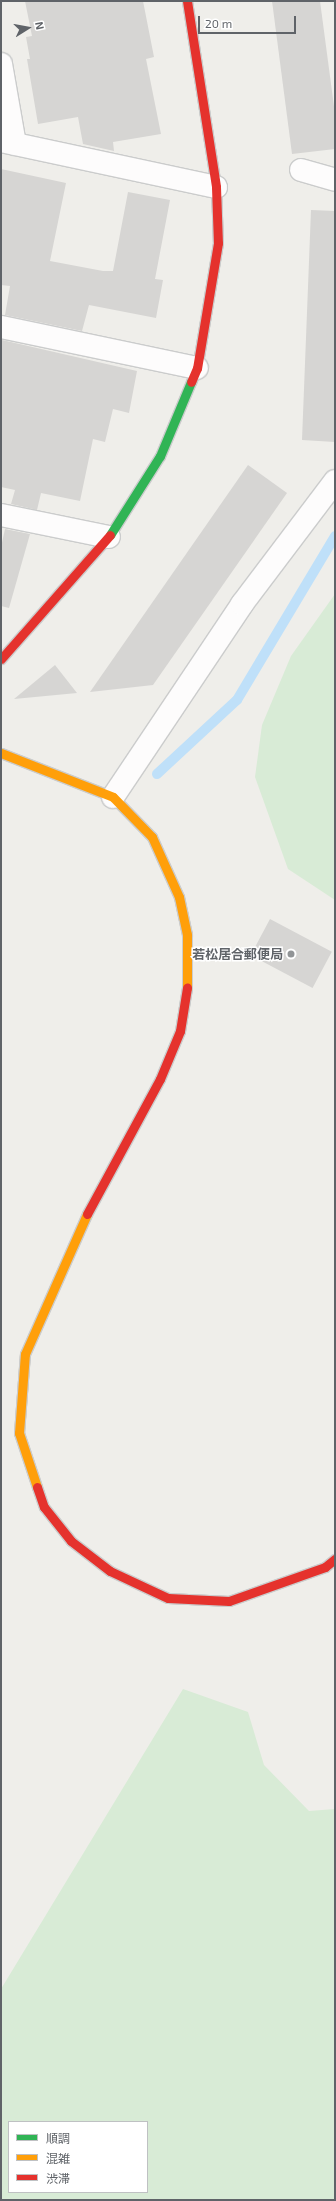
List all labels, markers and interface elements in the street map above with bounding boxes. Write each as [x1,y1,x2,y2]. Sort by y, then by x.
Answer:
north arrow [8,8,48,48]
scale bar [200,8,298,34]
text: 20 m [205,16,232,30]
text: N [33,20,47,31]
place label: 若松居合郵便局 [192,946,283,962]
marker: 若松居合郵便局 [286,949,296,959]
legend [8,2121,148,2193]
text: 順調 [46,2131,70,2145]
text: 混雑 [46,2151,70,2165]
text: 渋滞 [46,2171,70,2185]

